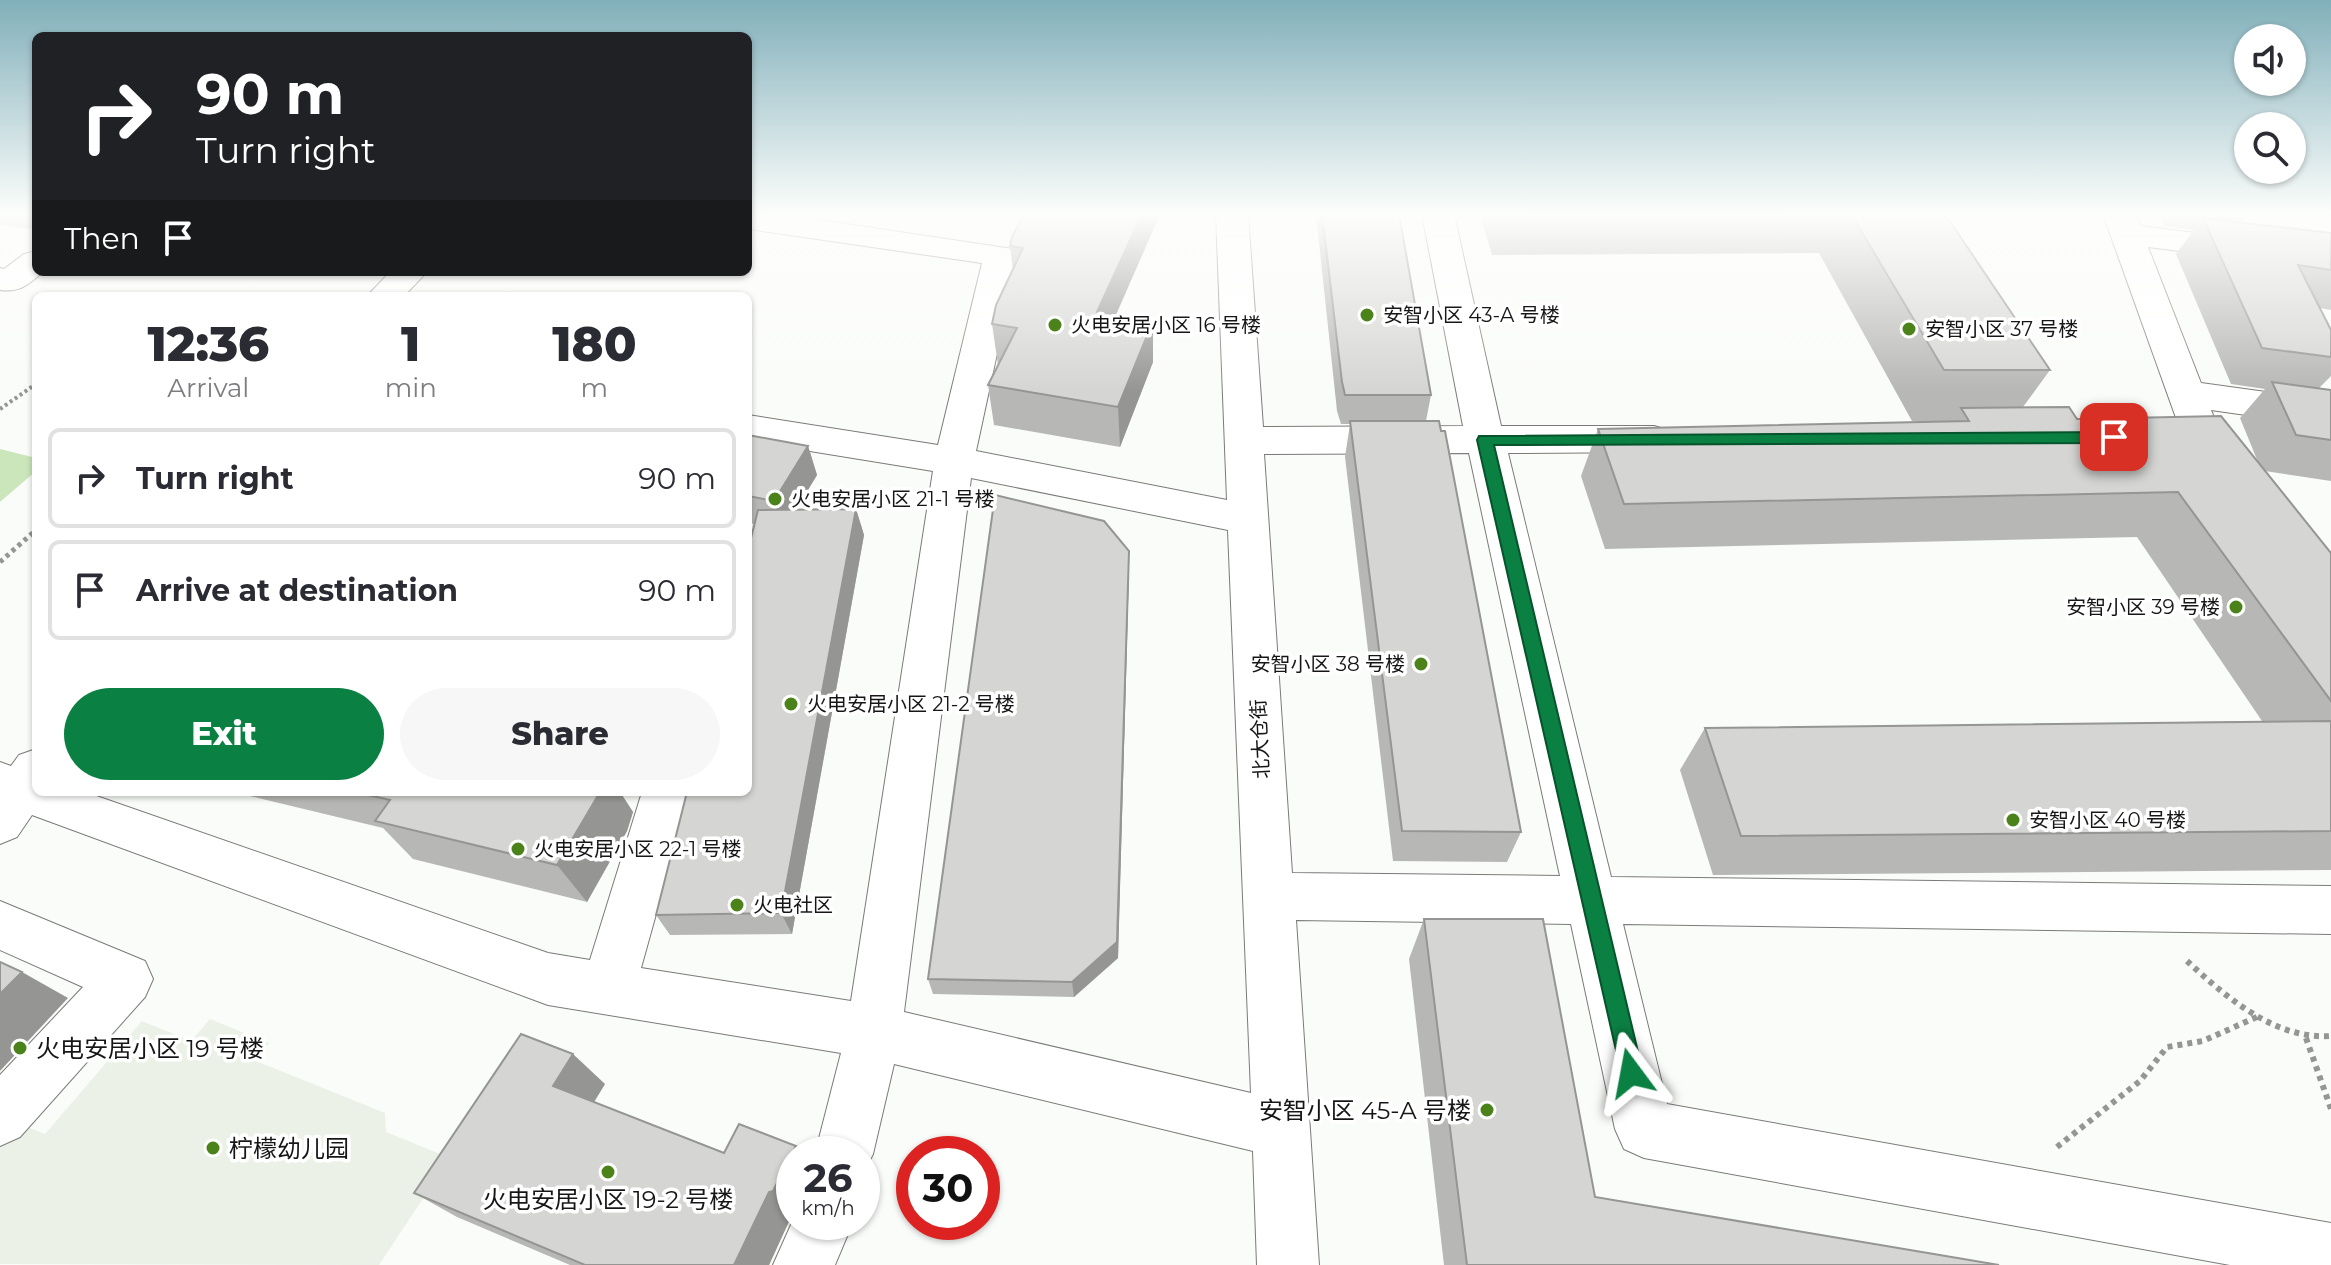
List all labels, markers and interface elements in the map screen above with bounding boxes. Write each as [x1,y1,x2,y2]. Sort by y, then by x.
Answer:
map controls [2234,24,2306,184]
button: sound [2234,24,2306,96]
text: 90 m [196,60,344,128]
icon: right [64,64,168,168]
button: search [2234,112,2306,184]
text: Turn right [196,128,376,172]
icon: arrive [156,216,200,260]
text: Then [64,220,140,257]
place label: 安智小区 43-A 号楼 [1383,303,1560,327]
marker: 安智小区 43-A 号楼 [1358,306,1376,324]
place label: 火电安居小区 16 号楼 [1071,313,1261,337]
text: 12:36 [147,315,269,373]
text: 1 [401,315,420,373]
text: 180 [552,315,637,373]
marker: 火电安居小区 16 号楼 [1046,316,1064,334]
place label: 安智小区 37 号楼 [1925,317,2078,341]
marker: 安智小区 37 号楼 [1900,320,1918,338]
text: Arrival [167,372,249,404]
text: min [385,372,437,404]
text: m [581,372,608,404]
pin [2080,403,2148,471]
icon: arrive [2092,415,2136,459]
icon: right [68,456,112,500]
text: Turn right [136,460,293,497]
text: 90 m [638,460,716,497]
place label: 火电安居小区 21-1 号楼 [791,487,995,511]
marker: 火电安居小区 21-1 号楼 [766,490,784,508]
icon: arrive [68,568,112,612]
text: Arrive at destination [136,572,458,609]
text: 90 m [638,572,716,609]
place label: 安智小区 39 号楼 [2066,595,2220,619]
marker: 安智小区 39 号楼 [2227,598,2245,616]
place label: 安智小区 38 号楼 [1250,652,1405,676]
marker: 安智小区 38 号楼 [1412,655,1430,673]
button: Exit [64,688,384,780]
button: Share [400,688,720,780]
place label: 火电安居小区 21-2 号楼 [807,692,1015,716]
marker: 火电安居小区 21-2 号楼 [782,695,800,713]
street label: 北大仓街 [1246,698,1274,780]
place label: 安智小区 40 号楼 [2029,808,2186,832]
marker: 安智小区 40 号楼 [2004,811,2022,829]
place label: 火电安居小区 22-1 号楼 [534,837,742,861]
marker: 火电安居小区 22-1 号楼 [509,840,527,858]
place label: 火电社区 [753,893,833,917]
marker: 火电社区 [728,896,746,914]
position arrow [1589,1031,1673,1115]
place label: 火电安居小区 19 号楼 [36,1034,264,1063]
marker: 火电安居小区 19 号楼 [11,1039,29,1057]
place label: 安智小区 45-A 号楼 [1259,1096,1471,1125]
marker: 安智小区 45-A 号楼 [1478,1101,1496,1119]
place label: 柠檬幼儿园 [229,1134,349,1163]
speed limit sign: 30 [896,1136,1000,1240]
marker: 柠檬幼儿园 [204,1139,222,1157]
text: 26 [803,1153,853,1202]
marker: 火电安居小区 19-2 号楼 [599,1163,617,1181]
place label: 火电安居小区 19-2 号楼 [483,1185,733,1214]
text: km/h [801,1196,855,1220]

